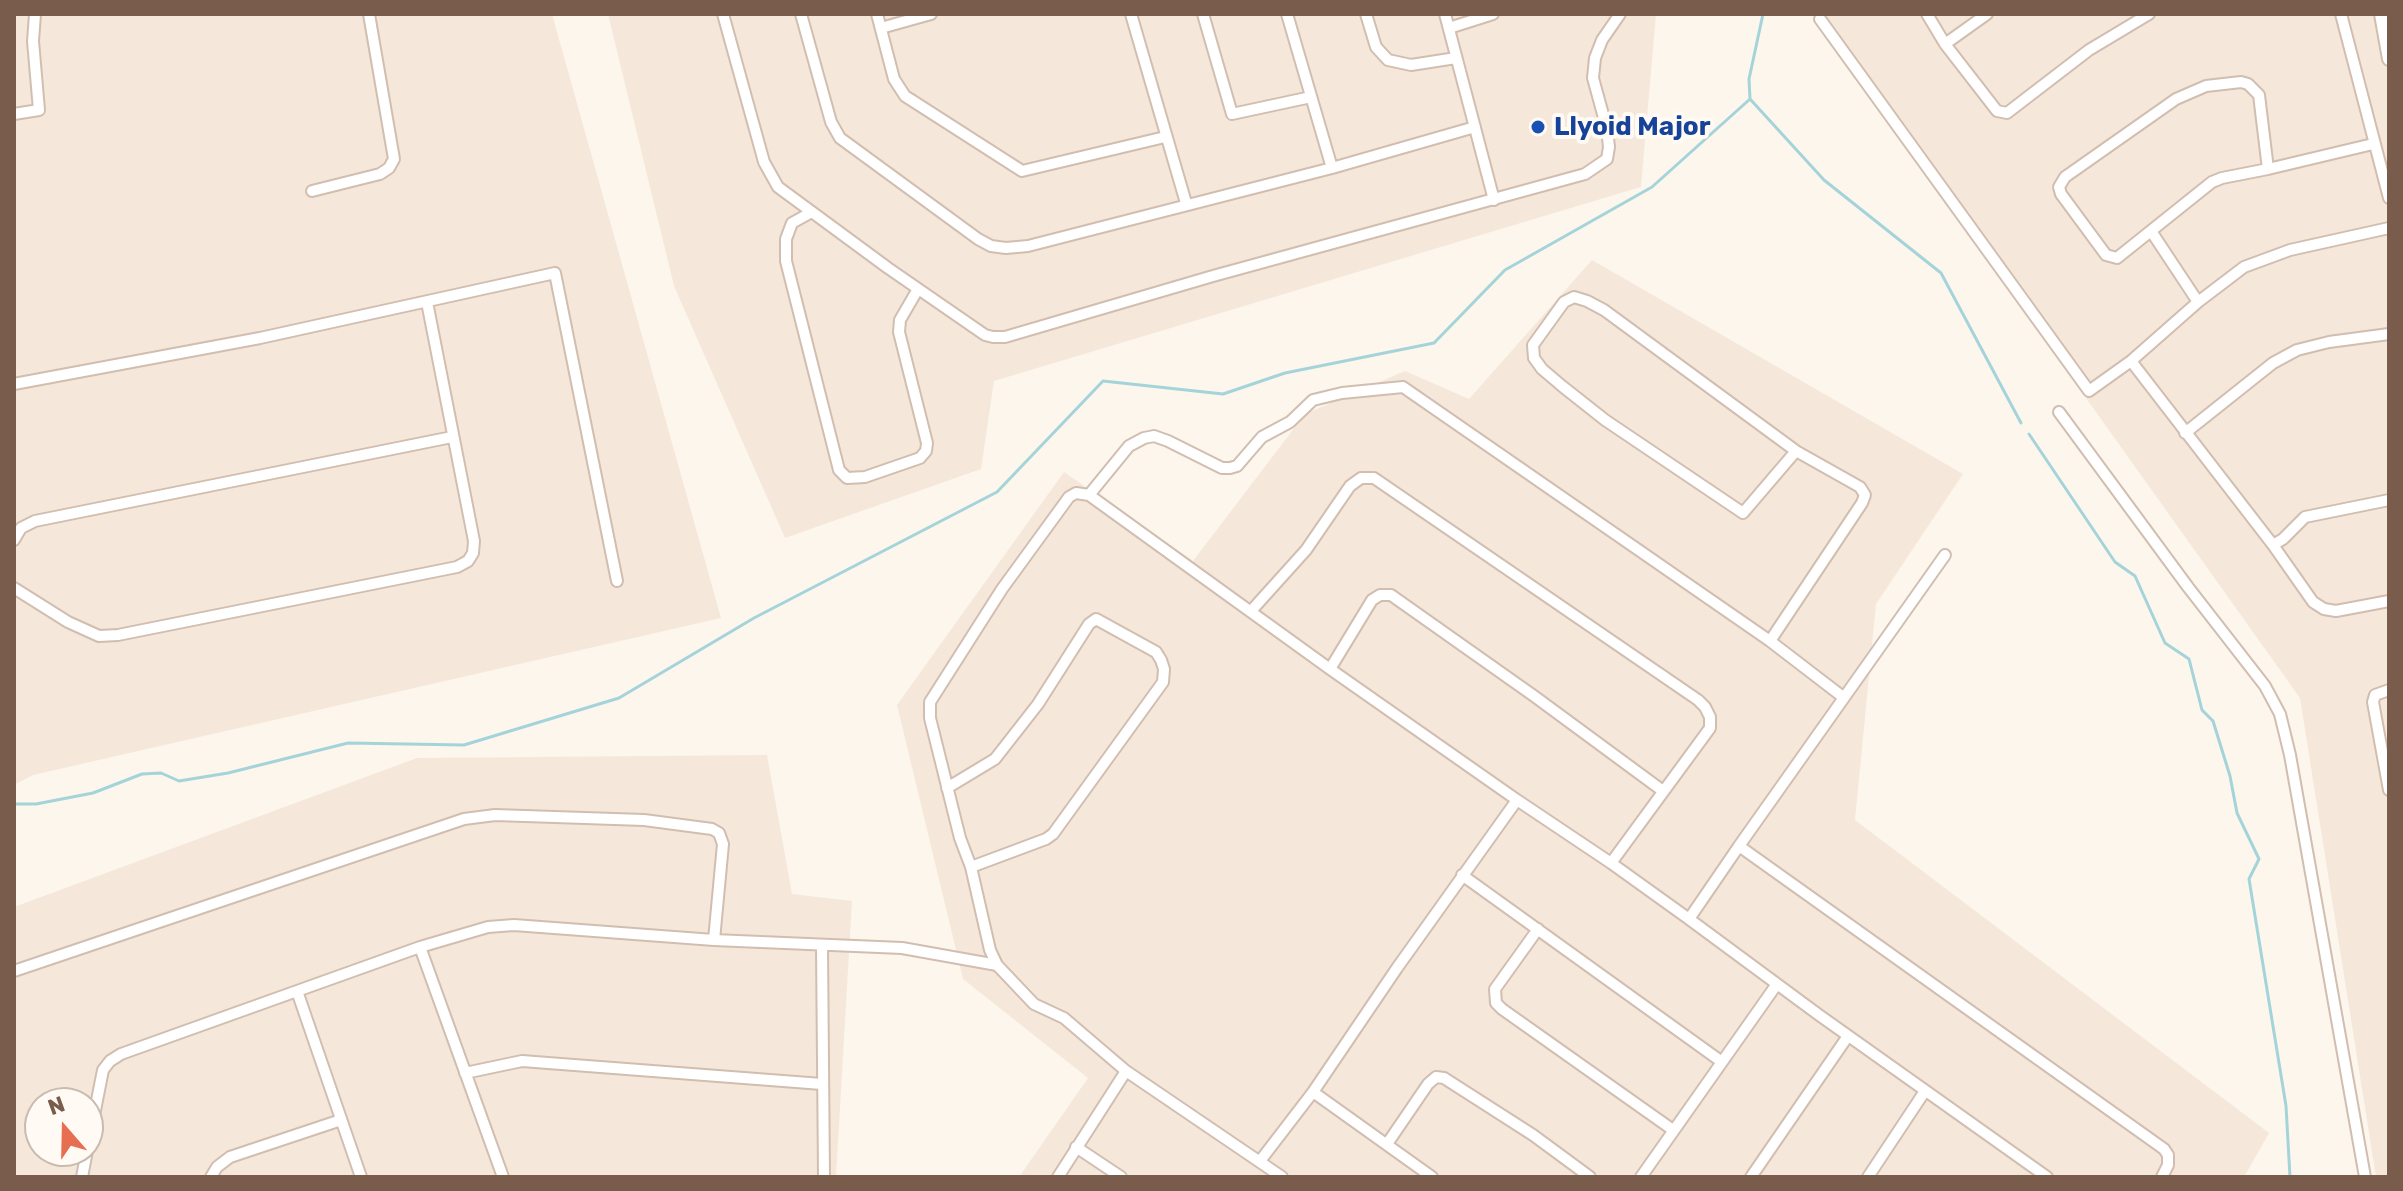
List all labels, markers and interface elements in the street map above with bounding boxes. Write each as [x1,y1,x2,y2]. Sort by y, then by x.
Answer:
place label: Llyoid Major [1554,111,1711,143]
marker: Llyoid Major [1529,118,1547,136]
north arrow [24,1087,104,1167]
text: N [44,1090,68,1121]

